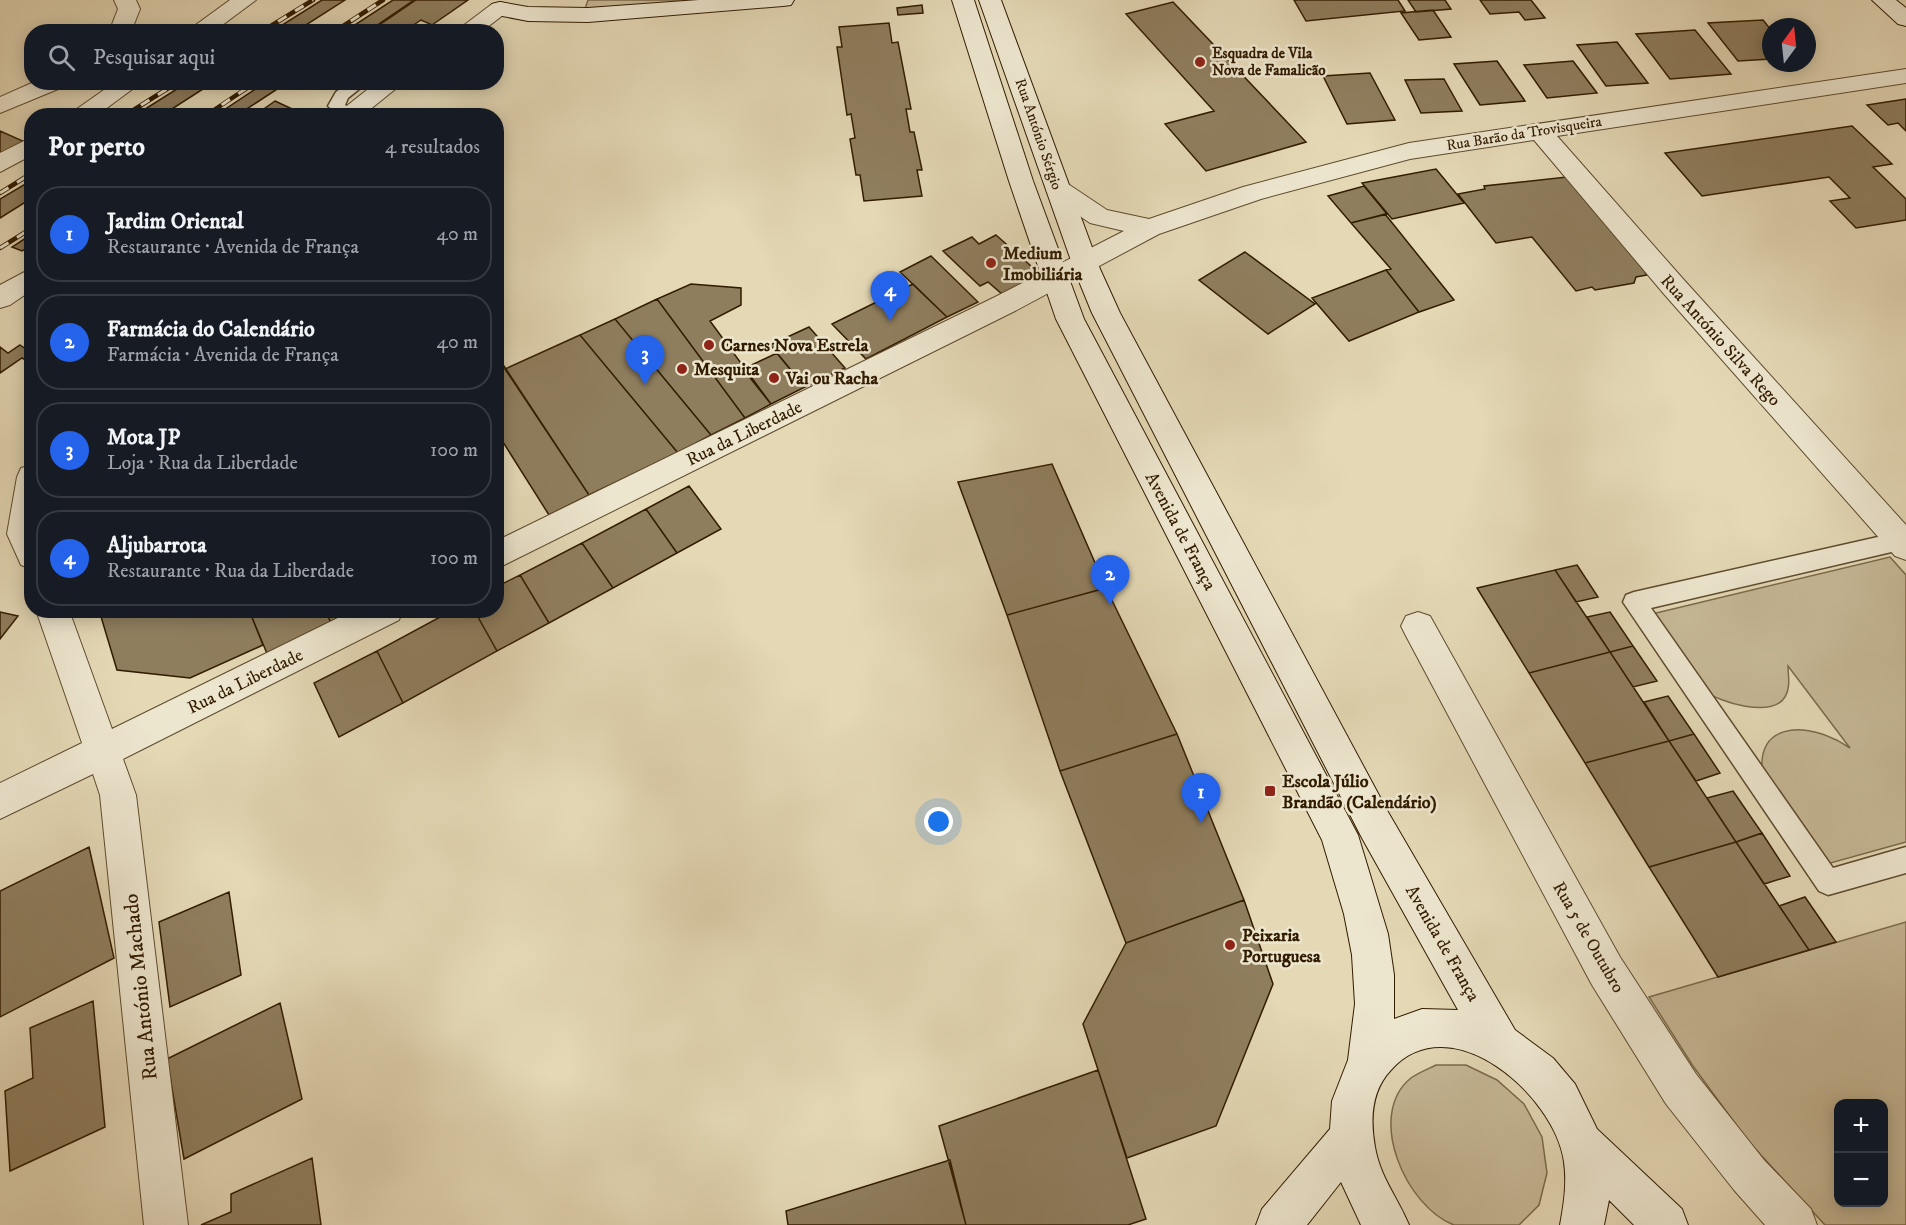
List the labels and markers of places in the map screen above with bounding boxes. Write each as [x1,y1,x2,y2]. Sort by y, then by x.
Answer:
place label: Esquadra de Vila Nova de Famalicão [1212,44,1326,80]
marker: Esquadra de Vila Nova de Famalicão [1193,55,1207,69]
place label: Medium Imobiliária [1003,243,1083,286]
marker: Medium Imobiliária [984,256,998,270]
pin: 4 [870,272,910,321]
place label: Carnes Nova Estrela [721,335,869,357]
pin: 3 [626,336,664,385]
marker: Carnes Nova Estrela [702,338,716,352]
place label: Mesquita [694,359,760,381]
marker: Mesquita [675,362,689,376]
place label: Vai ou Racha [785,368,879,390]
marker: Vai ou Racha [767,371,781,385]
pin: 2 [1090,556,1130,605]
place label: Escola Júlio Brandão (Calendário) [1282,771,1437,814]
pin: 1 [1182,774,1220,823]
marker: Escola Júlio Brandão (Calendário) [1263,784,1277,798]
place label: Peixaria Portuguesa [1242,925,1321,968]
marker: Peixaria Portuguesa [1223,938,1237,952]

